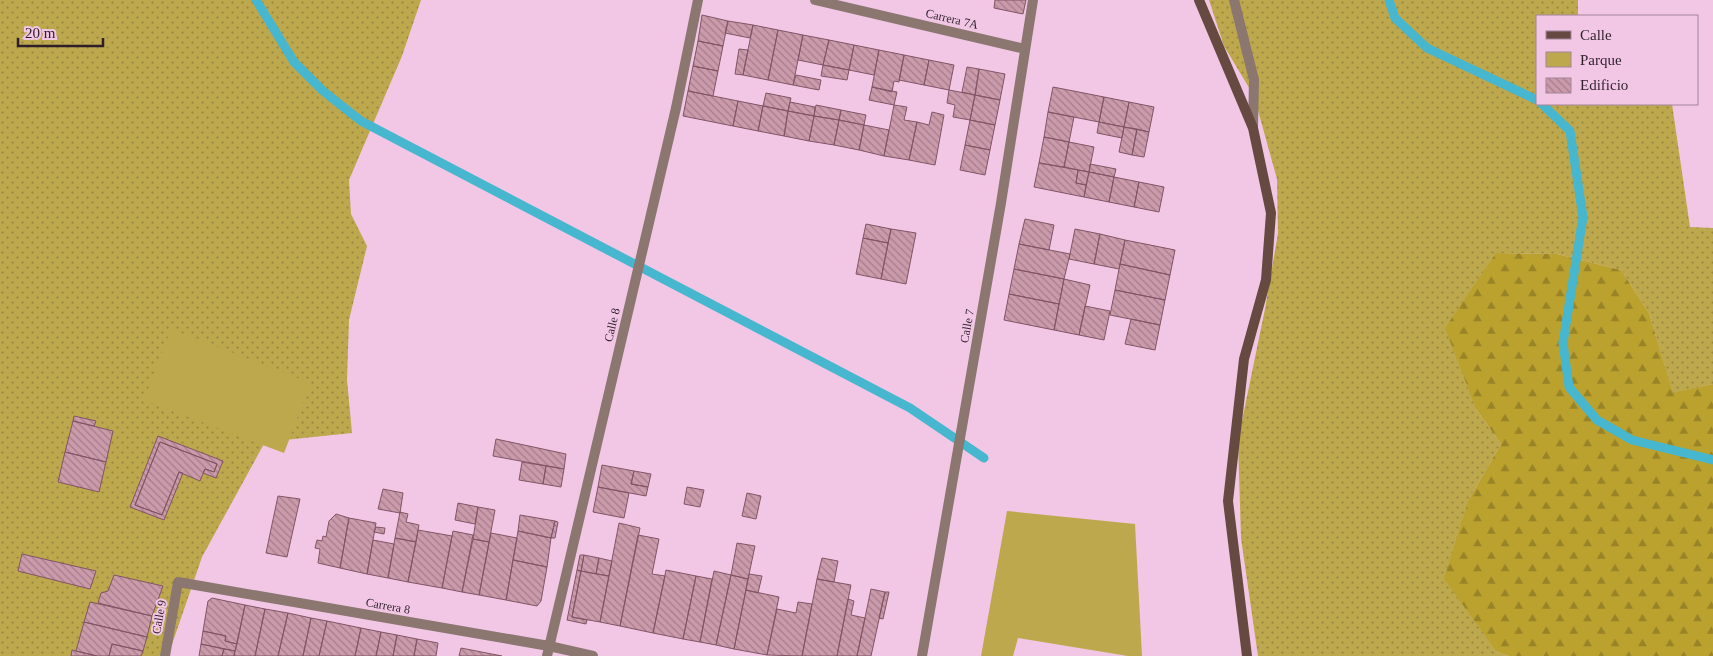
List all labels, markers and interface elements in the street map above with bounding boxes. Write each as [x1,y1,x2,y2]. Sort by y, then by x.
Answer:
street label: Carrera 7A [924,6,980,32]
scale bar [18,15,102,47]
legend [1536,15,1698,105]
text: 20 m [25,25,56,41]
text: Calle [1580,27,1612,43]
text: Parque [1580,52,1622,68]
text: Edificio [1580,77,1628,93]
street label: Calle 8 [601,307,623,343]
street label: Calle 7 [957,308,977,344]
street label: Carrera 8 [365,595,411,617]
street label: Calle 9 [149,599,169,635]

